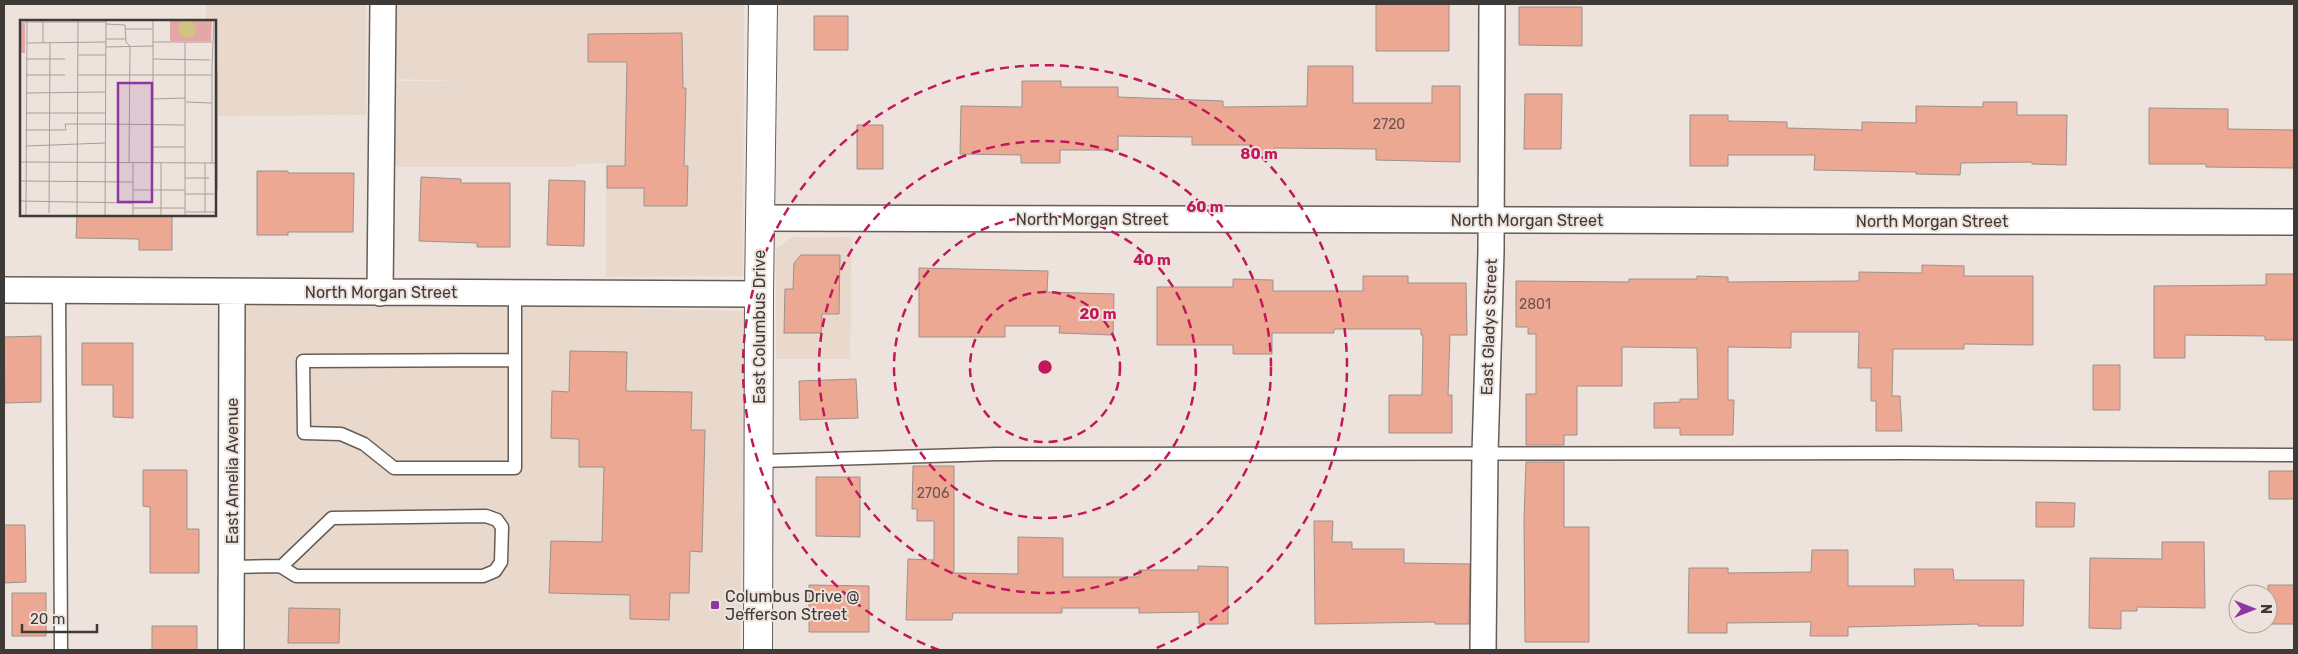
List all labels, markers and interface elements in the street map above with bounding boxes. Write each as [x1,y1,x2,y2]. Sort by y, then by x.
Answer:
inset map [20,20,216,216]
house number: 2720 [1373,116,1405,133]
text: 80 m [1240,145,1278,163]
text: 60 m [1187,198,1223,216]
street label: North Morgan Street [1016,210,1168,229]
street label: North Morgan Street [1451,211,1603,230]
street label: North Morgan Street [1856,212,2008,231]
street label: East Columbus Drive [750,250,769,404]
text: 40 m [1133,251,1171,269]
street label: East Gladys Street [1477,258,1501,396]
street label: North Morgan Street [305,283,457,302]
house number: 2801 [1519,296,1551,313]
text: 20 m [1080,305,1116,323]
centre of rings [1036,358,1054,376]
street label: East Amelia Avenue [223,398,242,544]
house number: 2706 [917,485,949,502]
north arrow [2228,584,2278,634]
place label: Columbus Drive @ Jefferson Street [725,587,860,624]
marker: Columbus Drive @ Jefferson Street [709,599,721,611]
scale bar [22,602,98,634]
text: N [2257,604,2274,614]
text: 20 m [30,610,65,628]

